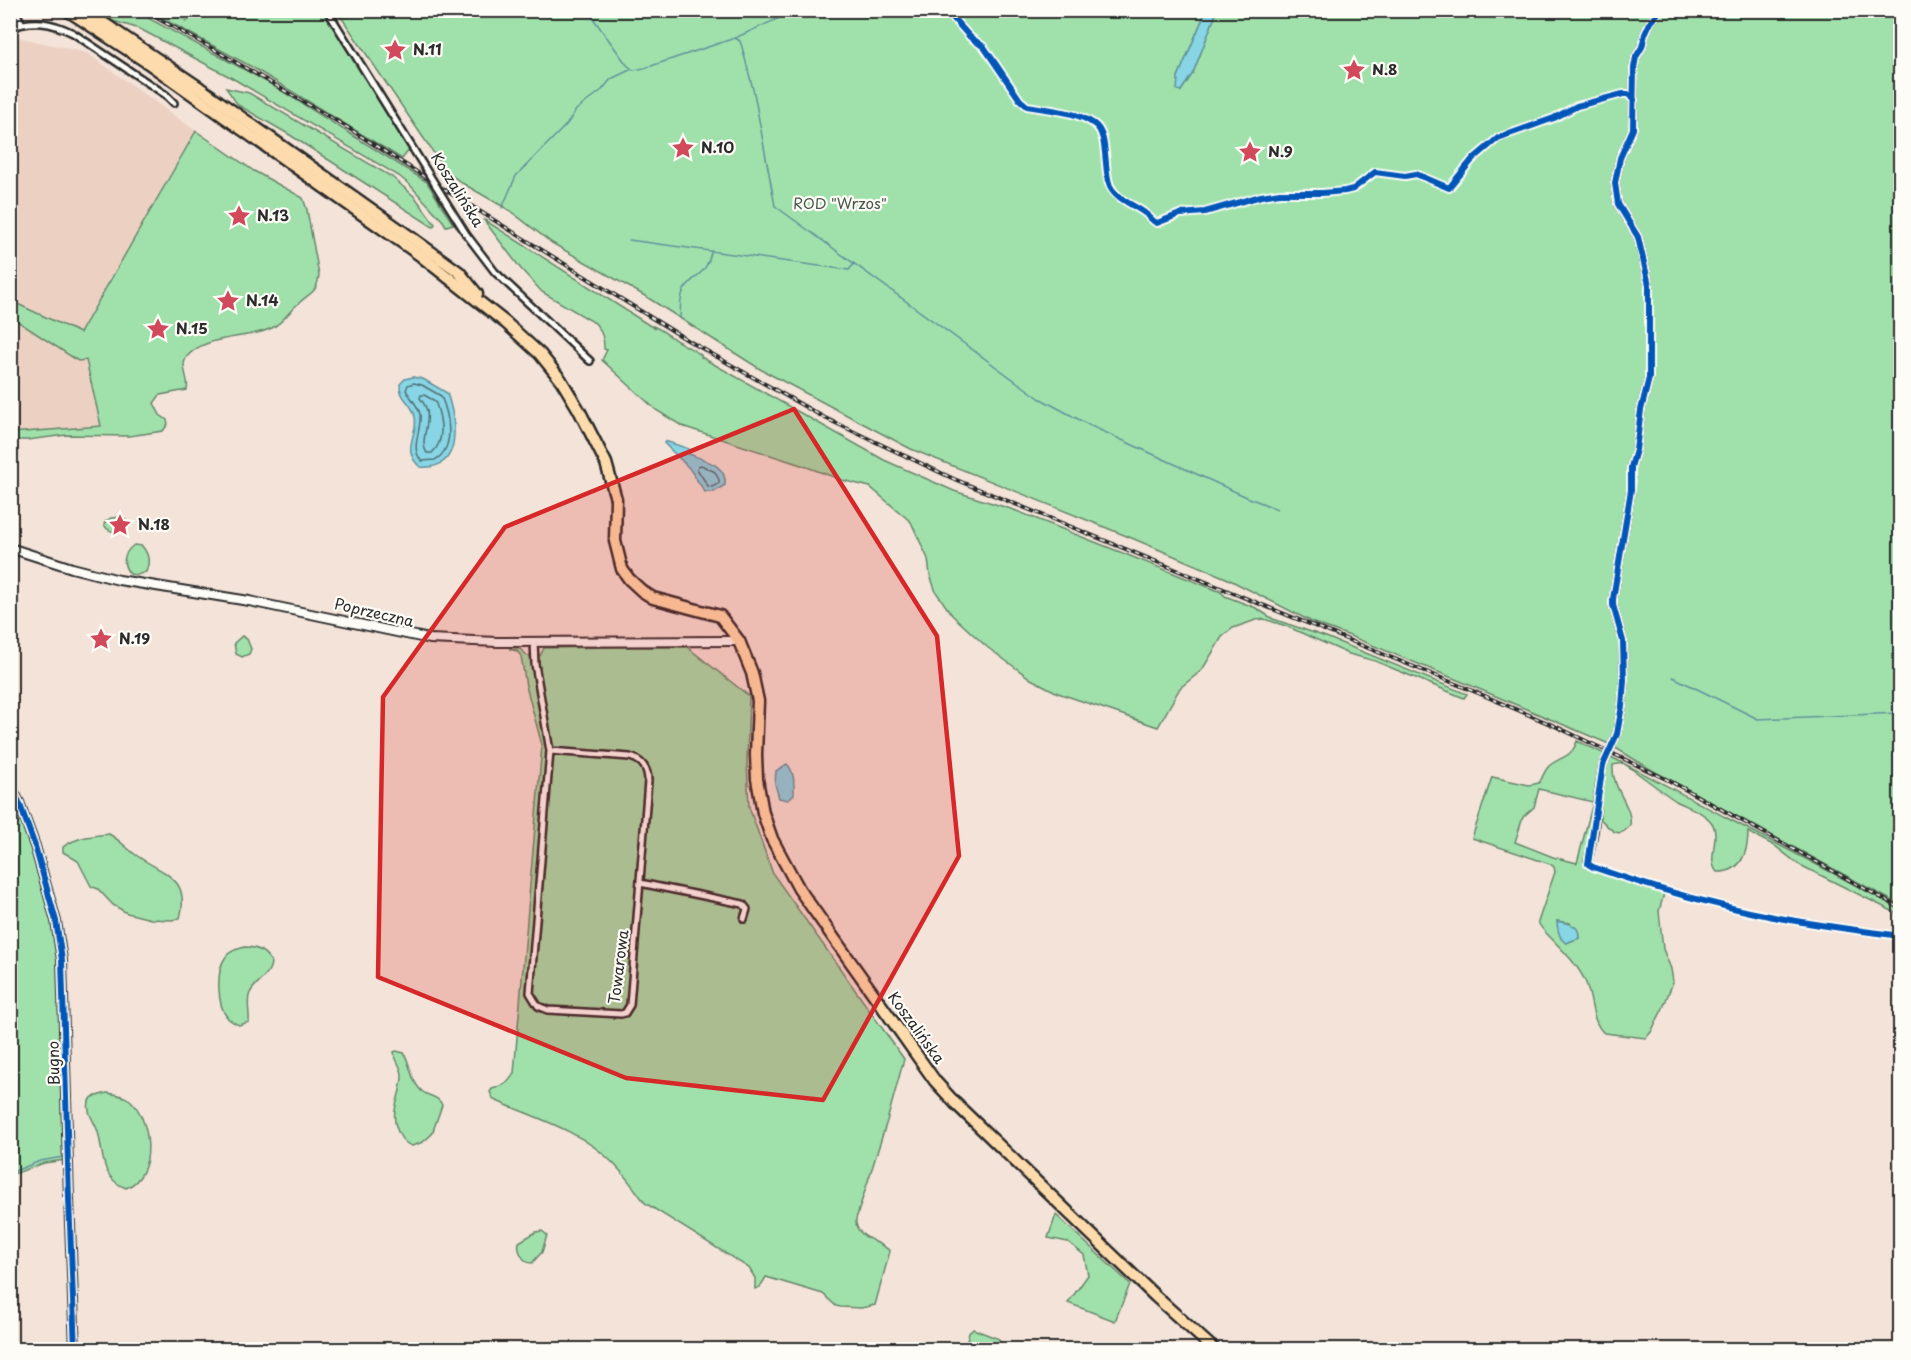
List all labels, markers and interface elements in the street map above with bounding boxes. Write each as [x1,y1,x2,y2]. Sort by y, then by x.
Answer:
place icon: N.11 [382,37,408,63]
place label: N.11 [413,37,442,60]
place icon: N.8 [1341,57,1367,83]
place label: N.8 [1372,57,1397,80]
place icon: N.10 [670,135,696,161]
place label: N.10 [701,135,734,158]
place icon: N.9 [1237,139,1263,165]
place label: N.9 [1268,139,1293,162]
street label: Koszalińska [426,147,491,232]
park label: ROD "Wrzos" [793,191,887,214]
place icon: N.13 [226,203,252,229]
place label: N.13 [257,203,289,226]
place icon: N.14 [215,288,241,314]
place label: N.14 [246,288,279,311]
place icon: N.15 [145,316,171,342]
place label: N.15 [176,316,208,339]
place icon: N.18 [107,512,133,538]
place label: N.18 [138,512,170,535]
street label: Poprzeczna [332,591,417,632]
place icon: N.19 [88,626,114,652]
place label: N.19 [119,626,150,649]
street label: Towarowa [602,928,634,1005]
street label: Koszalińska [883,986,952,1069]
street label: Bugno [41,1041,64,1085]

